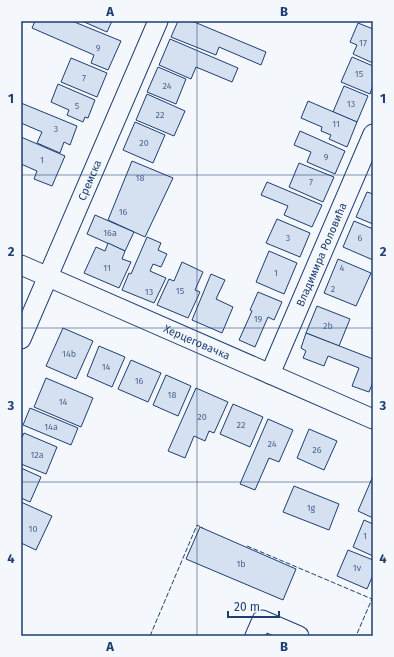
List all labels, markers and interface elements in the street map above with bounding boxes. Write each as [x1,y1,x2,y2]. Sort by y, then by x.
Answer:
text: A [105,4,114,19]
text: B [280,4,288,19]
house number: 17 [359,38,367,48]
house number: 9 [96,43,101,53]
house number: 15 [355,69,364,79]
house number: 7 [82,73,86,83]
house number: 24 [162,81,172,91]
text: 1 [8,91,14,106]
text: 1 [380,91,386,106]
house number: 13 [347,99,355,109]
house number: 5 [75,101,80,111]
house number: 22 [156,110,164,120]
house number: 11 [332,119,340,129]
house number: 3 [54,124,58,134]
house number: 20 [139,138,149,148]
house number: 9 [324,152,329,162]
house number: 1 [40,155,44,165]
street label: Сремска [75,158,104,202]
house number: 18 [136,173,144,183]
house number: 7 [309,177,313,187]
street label: Владимира Роловића [293,201,349,308]
house number: 16 [119,207,128,217]
house number: 16a [103,228,117,238]
house number: 3 [286,233,290,243]
house number: 6 [358,233,363,243]
text: 2 [8,244,15,259]
text: 2 [380,244,387,259]
house number: 11 [103,263,111,273]
house number: 4 [340,263,345,273]
house number: 1 [274,268,278,278]
house number: 2 [331,284,335,294]
house number: 15 [176,286,185,296]
house number: 13 [145,287,153,297]
house number: 19 [254,314,263,324]
house number: 2b [323,321,333,331]
street label: Херцеговачка [162,322,232,362]
house number: 14b [62,349,76,359]
house number: 14 [102,362,111,372]
house number: 16 [135,376,144,386]
house number: 18 [168,390,176,400]
house number: 14 [59,397,68,407]
text: 3 [7,398,15,413]
text: 3 [379,398,387,413]
house number: 20 [197,412,207,422]
house number: 22 [237,420,245,430]
house number: 14a [44,422,58,432]
house number: 24 [267,439,277,449]
house number: 26 [312,445,322,455]
house number: 12a [30,450,44,460]
house number: 1g [307,503,316,513]
house number: 10 [29,524,37,534]
house number: 1 [363,531,367,541]
text: 4 [7,551,15,566]
text: 4 [379,551,387,566]
house number: 1b [236,559,246,569]
house number: 1v [353,563,362,573]
scale bar [228,593,279,619]
text: 20 m [234,600,260,614]
text: A [105,639,114,654]
text: B [280,639,288,654]

